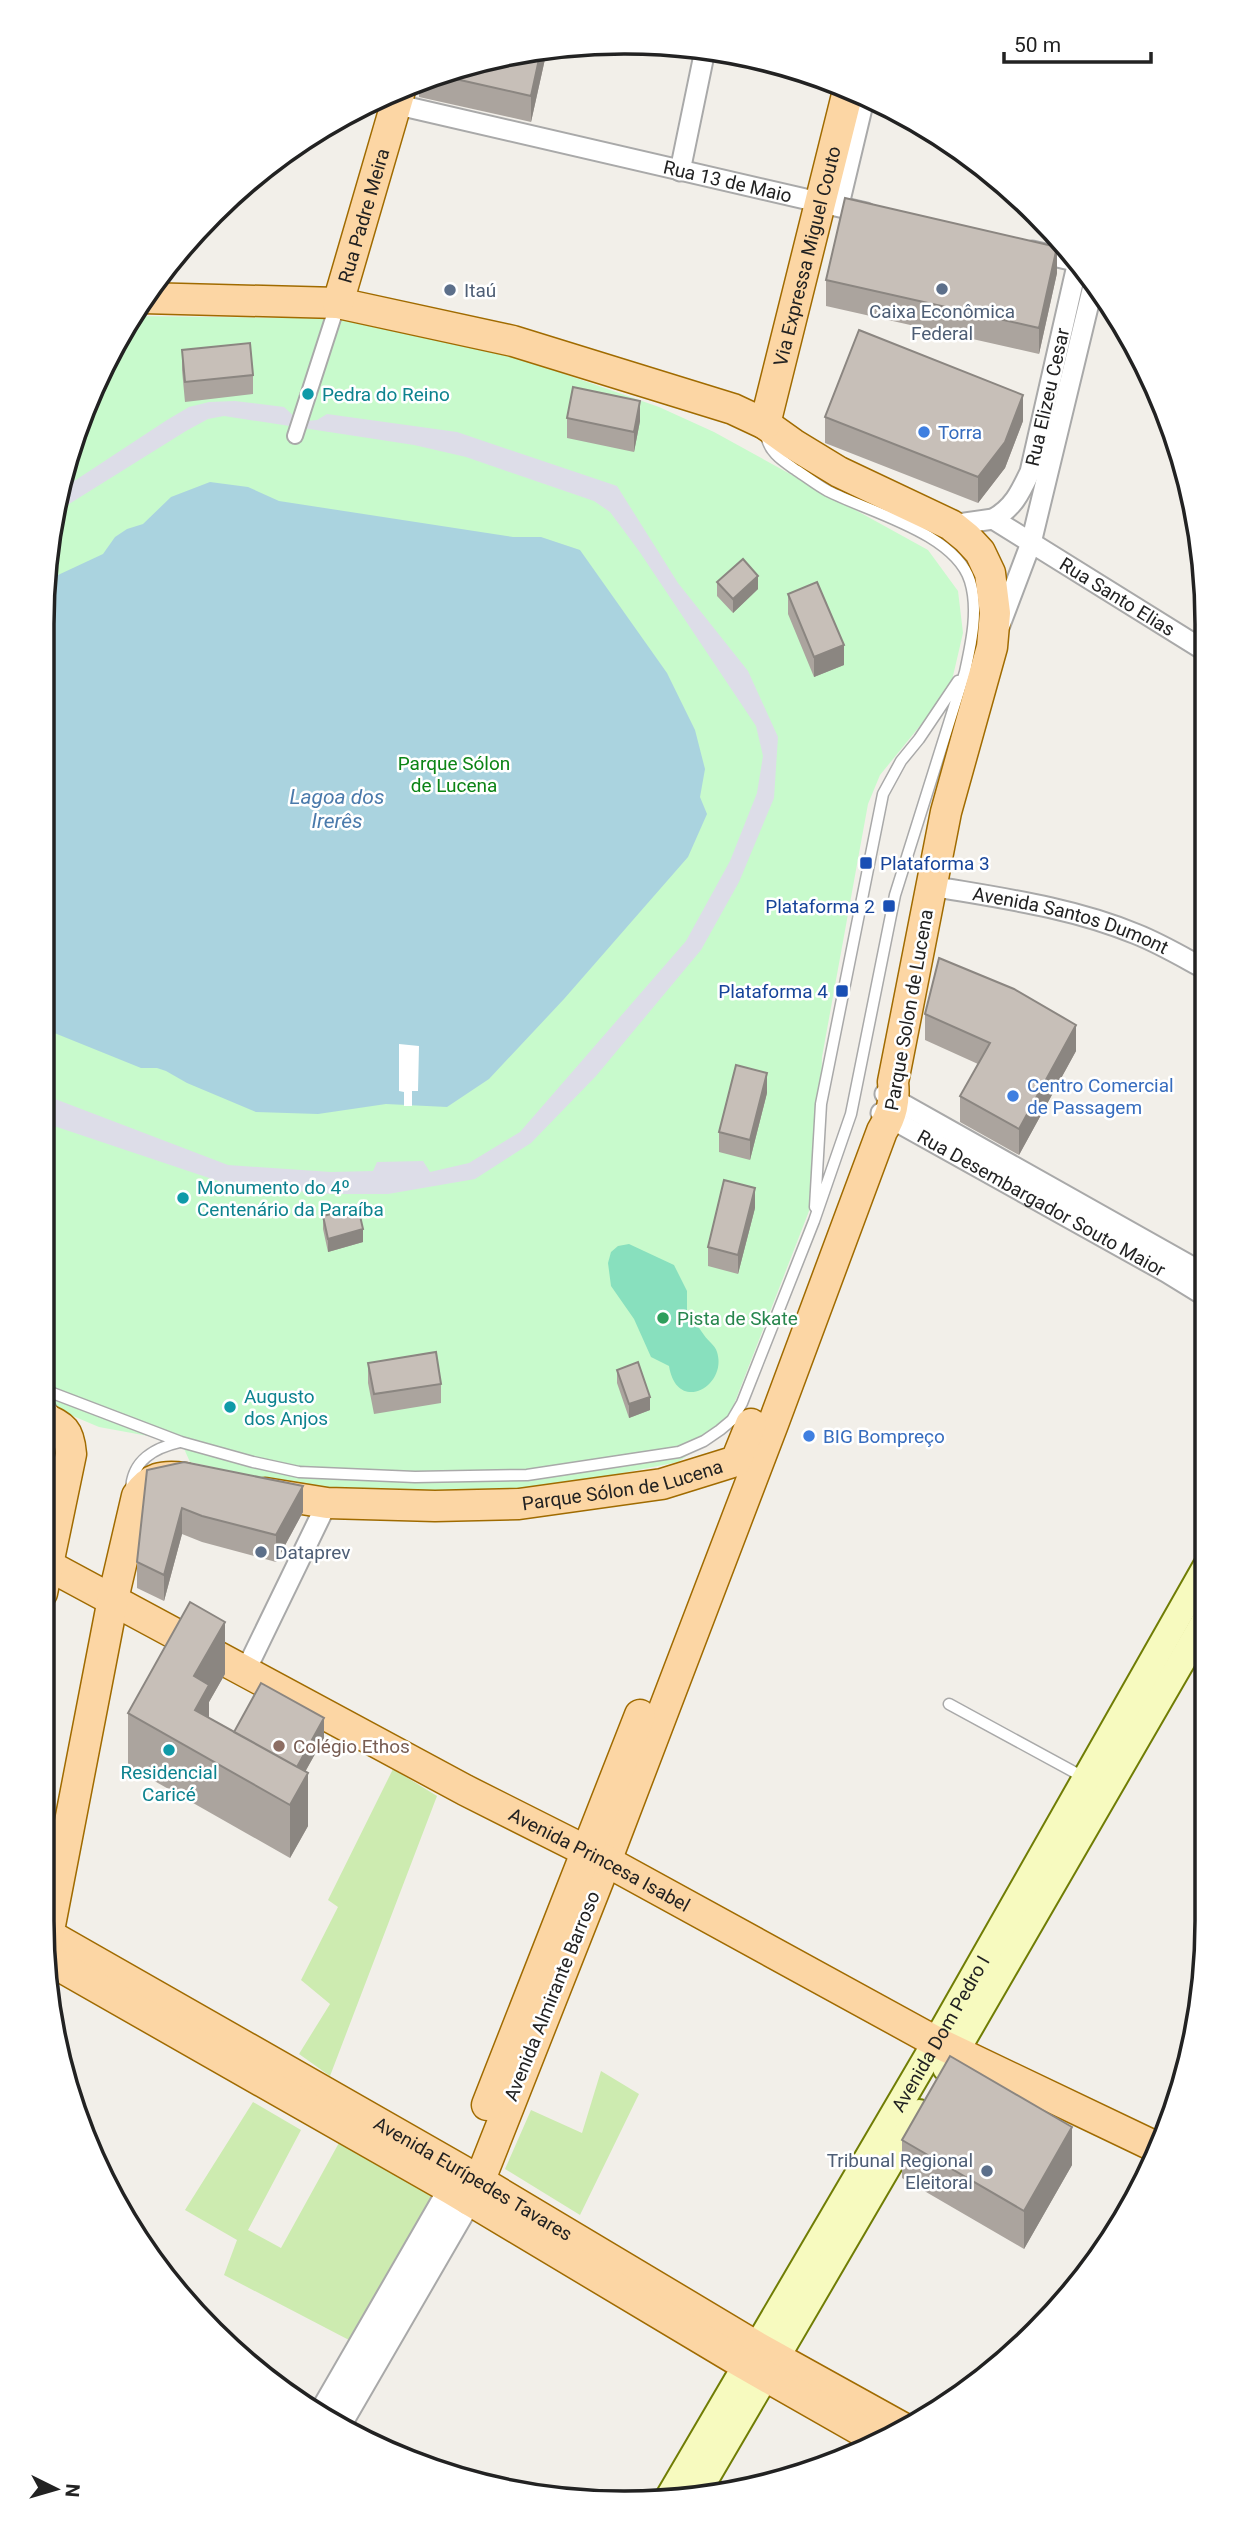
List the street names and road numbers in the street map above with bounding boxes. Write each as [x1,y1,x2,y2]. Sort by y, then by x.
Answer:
street label: Via Expressa Miguel Couto [768,144,845,369]
street label: Rua Padre Meira [333,146,394,286]
street label: Rua 13 de Maio [661,155,794,207]
street label: Rua Elizeu Cesar [1020,325,1074,468]
street label: Rua Santo Elias [1056,552,1179,641]
street label: Avenida Santos Dumont [971,882,1172,959]
street label: Parque Solon de Lucena [880,908,938,1112]
street label: Rua Desembargador Souto Maior [914,1124,1170,1281]
street label: Parque Sólon de Lucena [520,1454,725,1515]
street label: Avenida Princesa Isabel [505,1803,694,1916]
street label: Avenida Almirante Barroso [499,1888,605,2104]
street label: Avenida Dom Pedro I [886,1951,994,2116]
street label: Avenida Eurípedes Tavares [370,2111,577,2246]

